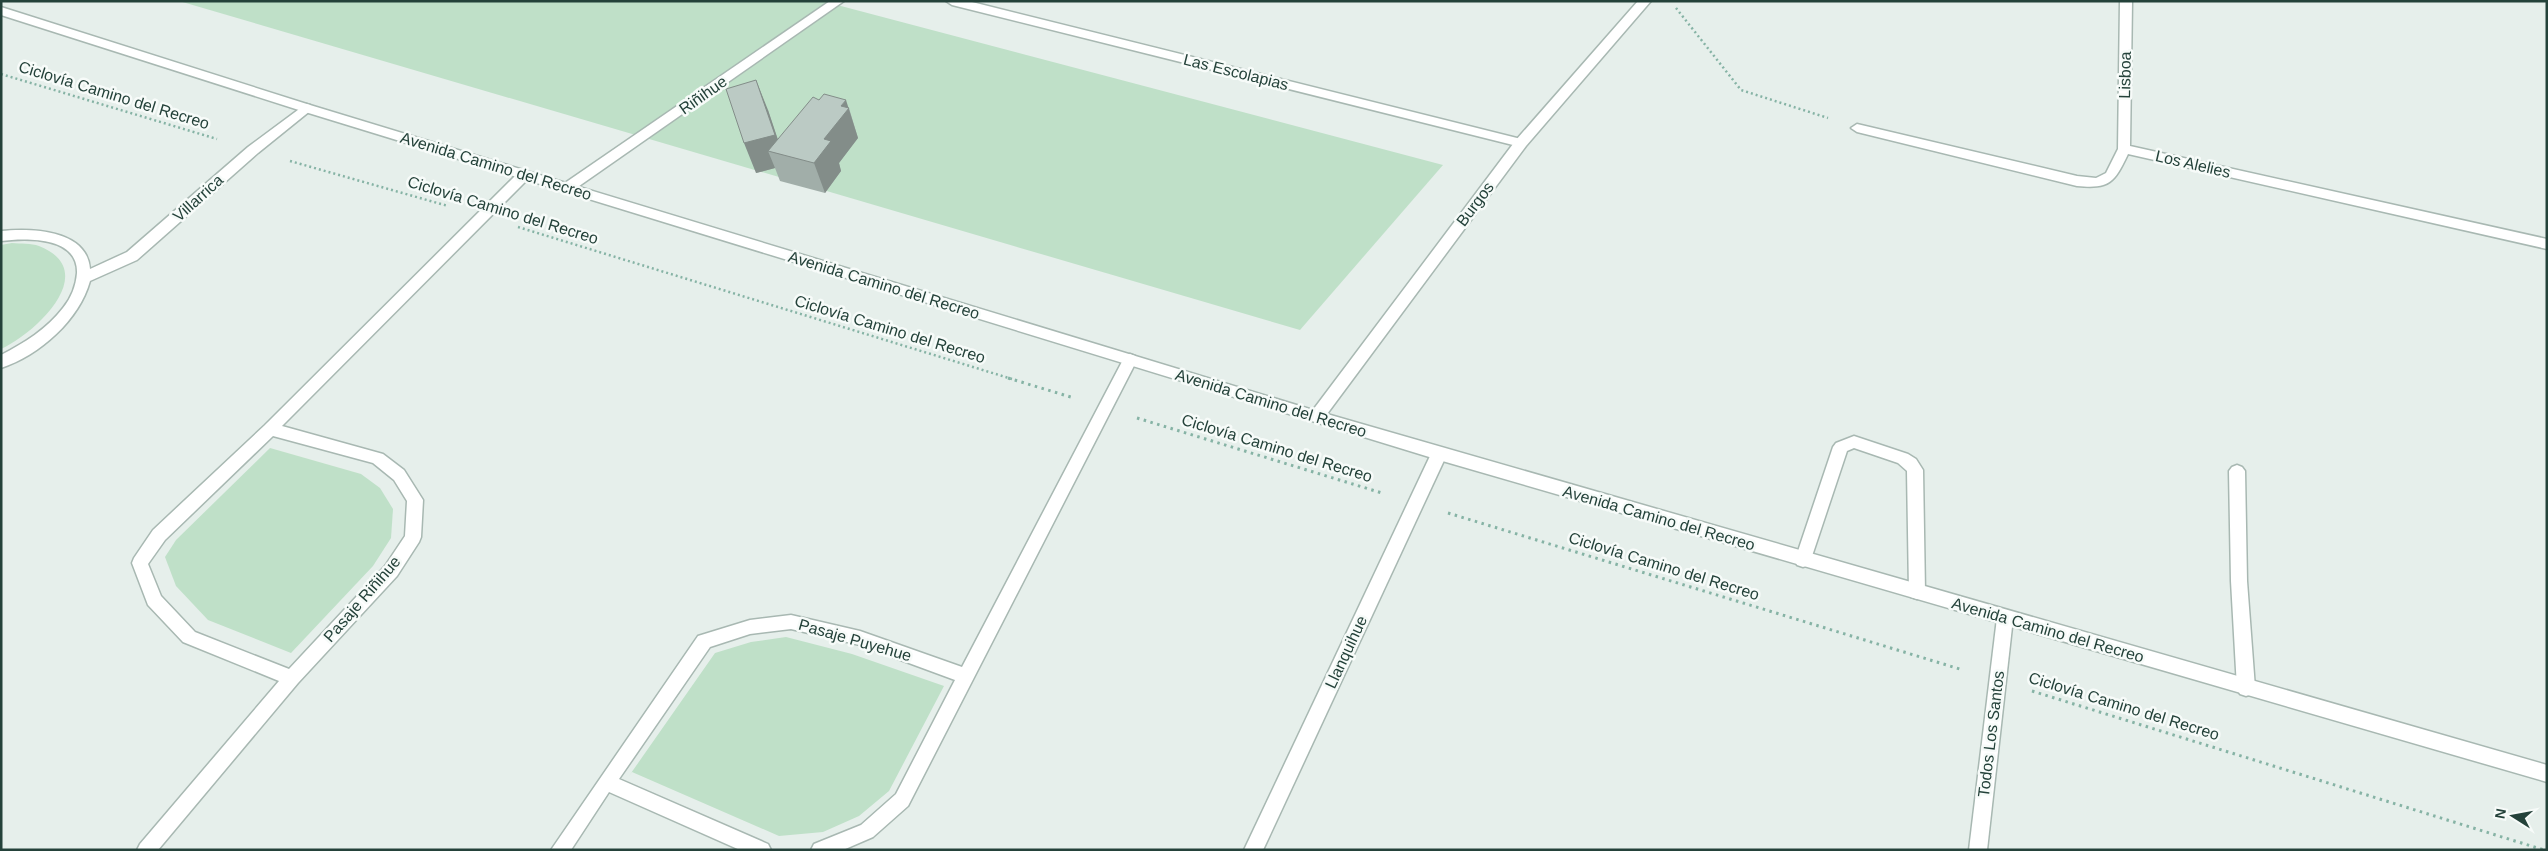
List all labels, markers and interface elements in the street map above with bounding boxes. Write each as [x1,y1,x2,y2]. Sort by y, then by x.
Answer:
street label: Las Escolapias [1182,51,1290,93]
street label: Lisboa [2116,51,2134,99]
street label: Ciclovía Camino del Recreo [17,58,211,132]
street label: Riñihue [676,72,730,118]
street label: Avenida Camino del Recreo [398,129,594,203]
street label: Los Alelies [2154,147,2232,181]
street label: Villarrica [170,171,226,225]
street label: Ciclovía Camino del Recreo [406,173,600,247]
street label: Burgos [1453,179,1497,229]
street label: Avenida Camino del Recreo [786,248,982,322]
street label: Ciclovía Camino del Recreo [793,292,987,366]
street label: Avenida Camino del Recreo [1173,366,1369,440]
street label: Ciclovía Camino del Recreo [1180,411,1374,485]
street label: Avenida Camino del Recreo [1561,482,1757,554]
street label: Ciclovía Camino del Recreo [1567,529,1761,603]
street label: Pasaje Riñihue [320,553,404,645]
street label: Avenida Camino del Recreo [1950,594,2146,666]
street label: Llanquihue [1322,613,1370,691]
street label: Pasaje Puyehue [797,616,913,664]
street label: Ciclovía Camino del Recreo [2027,669,2221,743]
street label: Todos Los Santos [1975,670,2007,798]
north arrow [2488,791,2538,841]
text: N [2491,807,2509,820]

